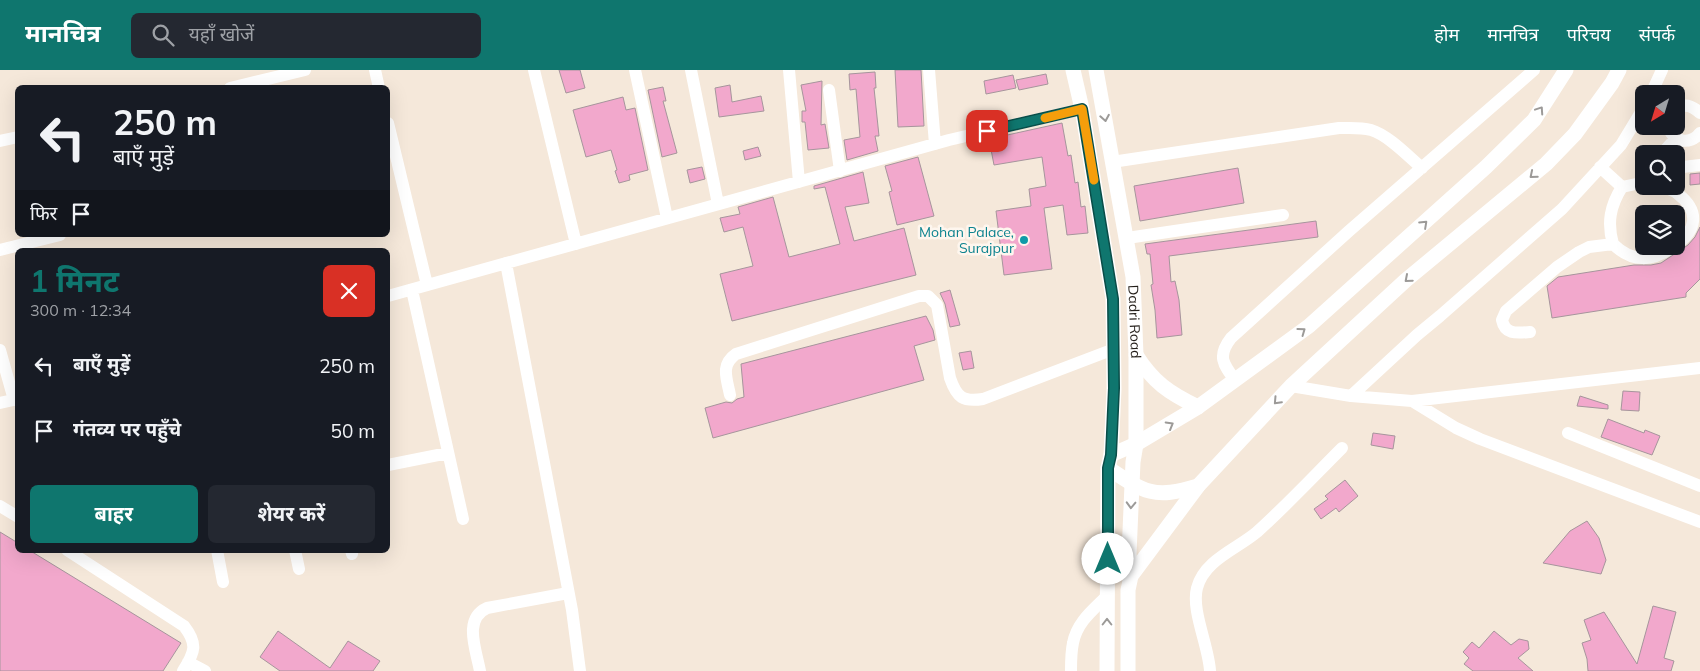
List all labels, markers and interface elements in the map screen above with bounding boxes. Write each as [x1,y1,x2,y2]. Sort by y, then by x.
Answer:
search box [131,13,481,58]
text: मानचित्र [25,18,101,48]
icon: search [149,21,177,49]
text: यहाँ खोजें [189,22,254,46]
text: होम [1434,23,1459,46]
text: मानचित्र [1487,23,1539,46]
text: परिचय [1567,23,1611,46]
text: संपर्क [1639,23,1675,46]
north arrow [1635,85,1685,135]
map controls [1635,85,1685,255]
text: 250 m [113,100,217,144]
icon: left [30,105,95,170]
one-way arrow [1534,107,1543,116]
pin [966,110,1008,152]
one-way arrow [1099,114,1109,122]
icon: arrive [973,117,1001,145]
text: बाएँ मुड़ें [113,143,174,171]
button: search [1635,145,1685,195]
one-way arrow [1530,169,1539,177]
icon: arrive [67,200,95,228]
text: फिर [30,201,57,225]
button: layers [1635,205,1685,255]
one-way arrow [1419,221,1428,230]
place label: Mohan Palace, Surajpur [919,223,1015,257]
marker: Mohan Palace, Surajpur [1018,234,1030,246]
text: 1 मिनट [30,262,119,300]
button: close [323,265,375,317]
one-way arrow [1405,273,1414,282]
street label: Dadri Road [1124,285,1145,359]
text: 300 m · 12:34 [30,300,131,320]
one-way arrow [1296,328,1306,337]
icon: left [30,352,58,380]
text: बाएँ मुड़ें [73,352,130,376]
text: 250 m [319,354,375,378]
one-way arrow [1273,396,1282,405]
icon: arrive [30,417,58,445]
text: गंतव्य पर पहुँचे [73,417,181,441]
text: 50 m [331,419,375,443]
one-way arrow [1164,421,1173,431]
button: बाहर [30,485,198,543]
button: शेयर करें [208,485,375,543]
one-way arrow [1126,502,1137,510]
position arrow [1081,532,1133,584]
one-way arrow [1102,618,1112,626]

